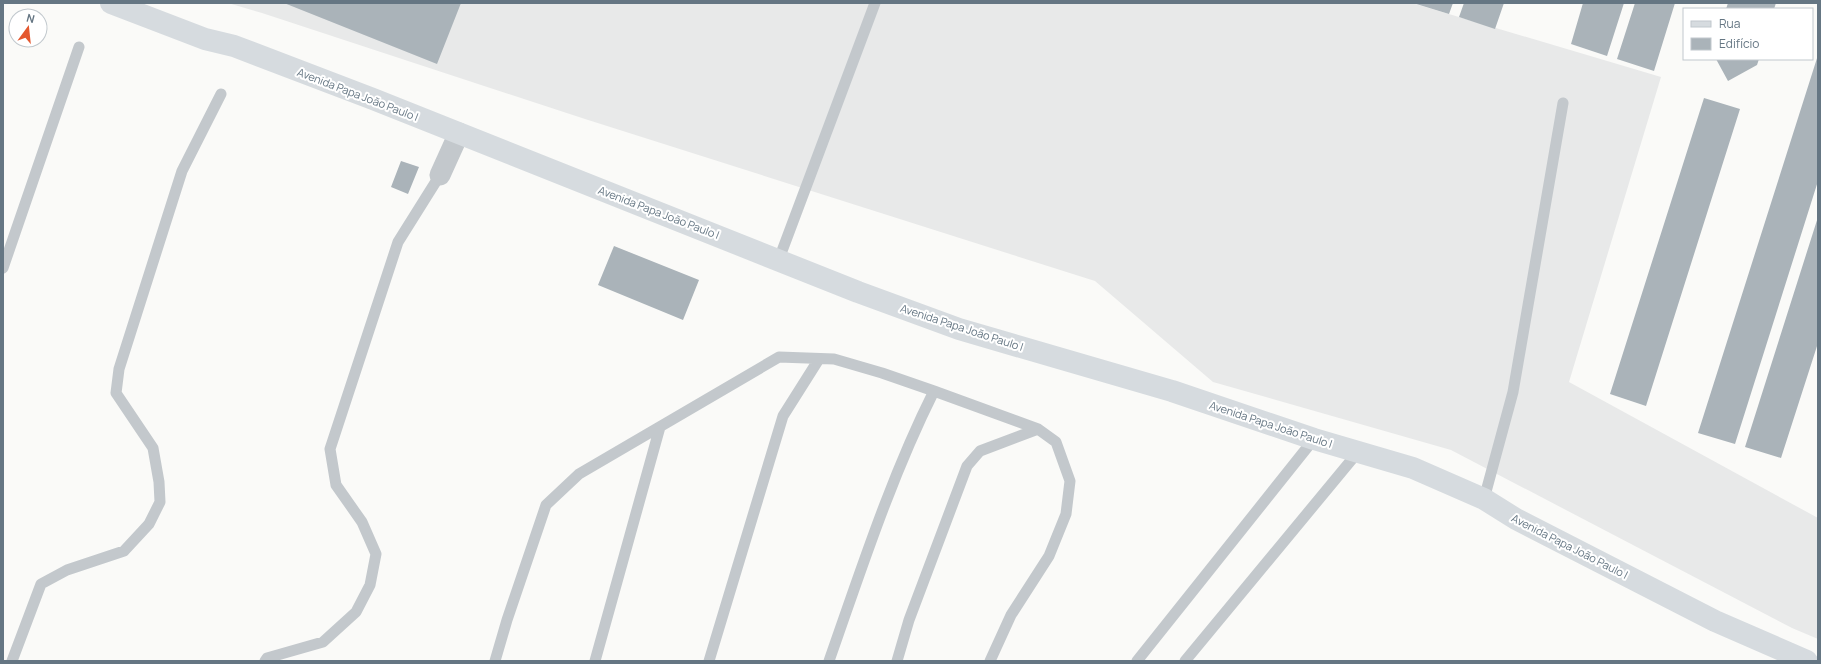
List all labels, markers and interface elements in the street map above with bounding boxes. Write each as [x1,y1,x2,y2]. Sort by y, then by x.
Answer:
north arrow [8,8,48,48]
legend [1683,8,1813,60]
text: N [25,10,37,26]
text: Rua [1719,15,1740,32]
text: Edifício [1719,35,1759,52]
street label: Avenida Papa João Paulo I [295,64,421,124]
street label: Avenida Papa João Paulo I [596,182,722,242]
street label: Avenida Papa João Paulo I [898,300,1026,354]
street label: Avenida Papa João Paulo I [1207,397,1335,451]
street label: Avenida Papa João Paulo I [1509,510,1631,582]

